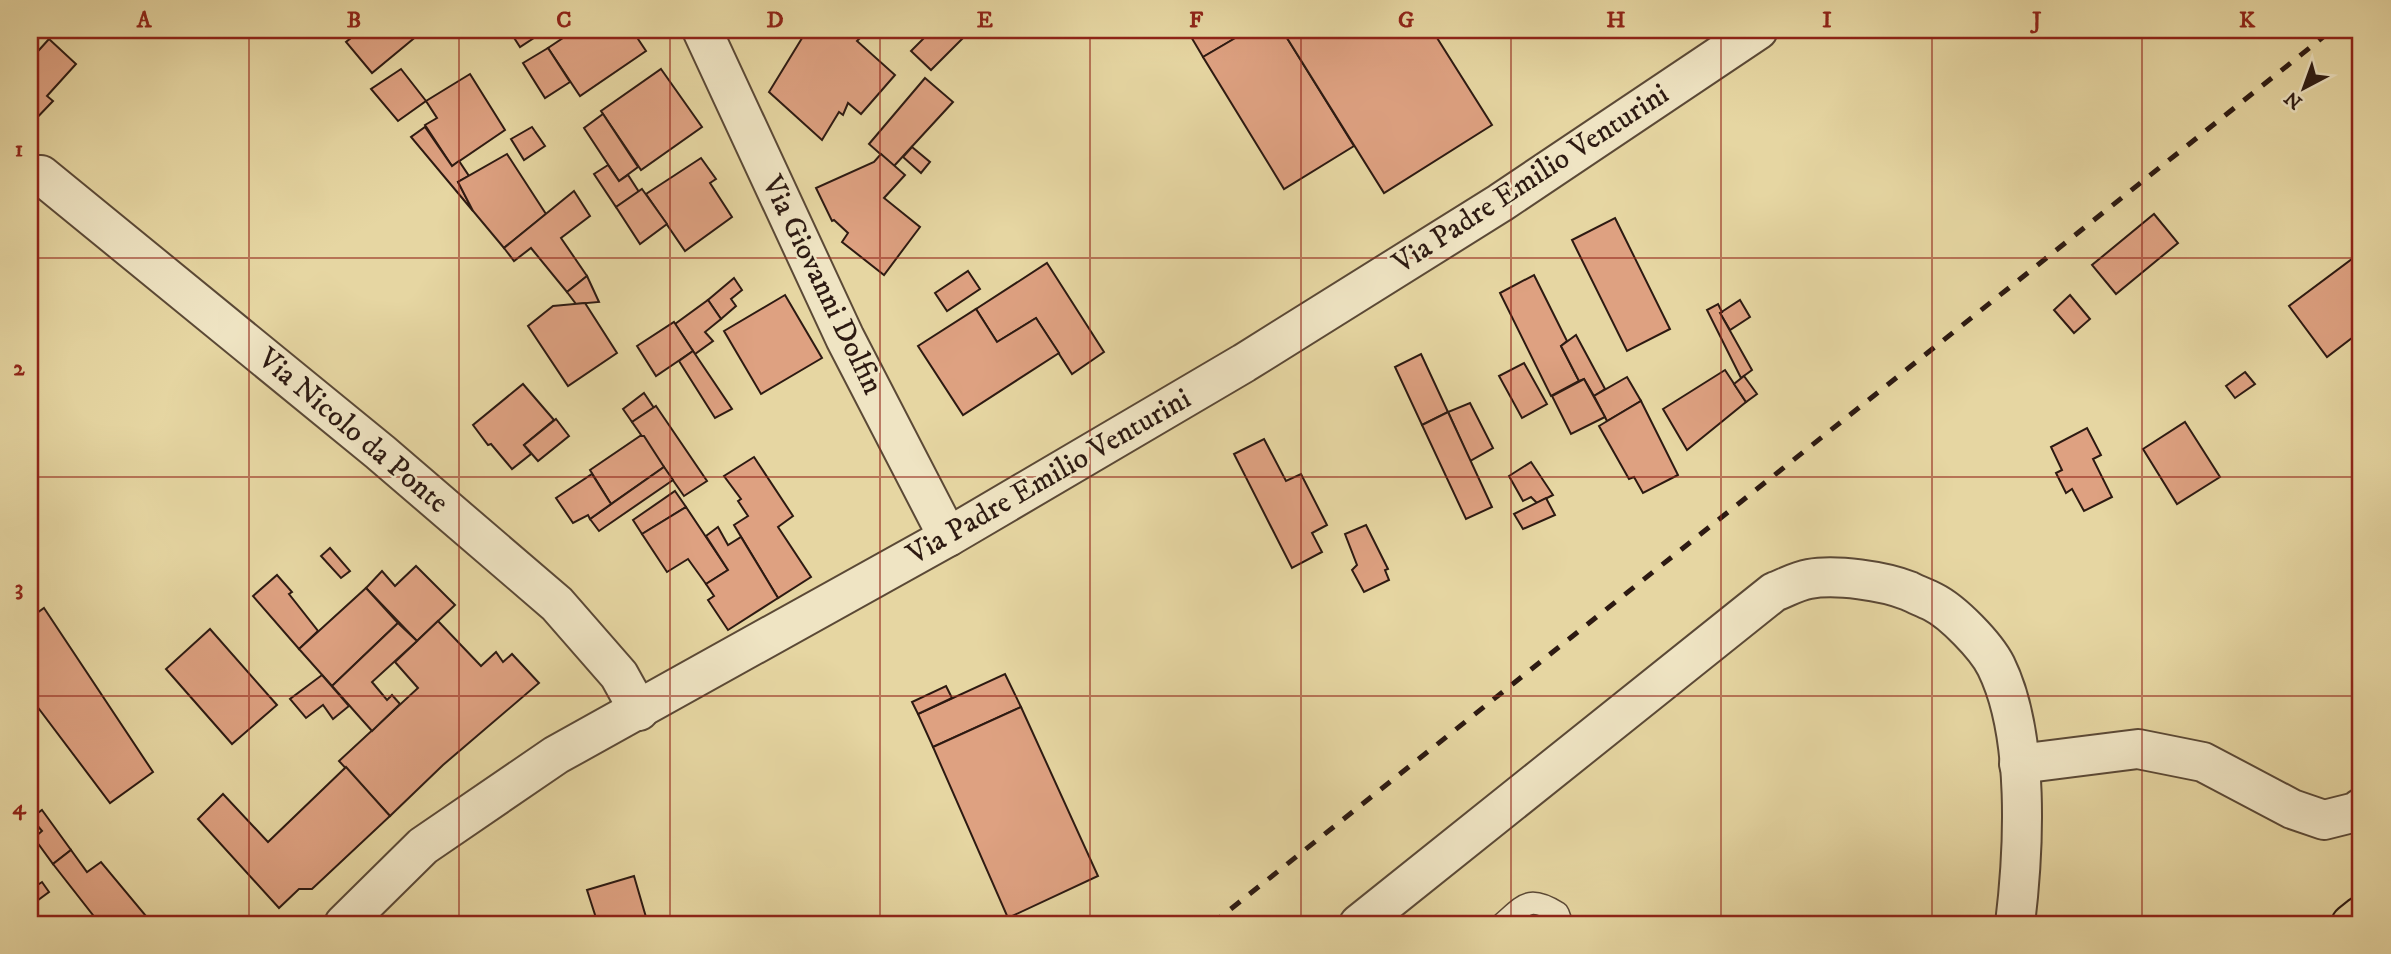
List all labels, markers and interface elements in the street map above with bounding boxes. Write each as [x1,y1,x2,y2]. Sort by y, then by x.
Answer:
text: A [136,6,153,35]
text: B [347,6,361,35]
text: C [556,6,572,35]
text: D [766,6,784,35]
text: E [977,6,993,35]
text: F [1189,6,1204,35]
text: G [1398,6,1414,35]
text: H [1606,6,1626,35]
text: I [1822,6,1832,35]
text: J [2029,6,2042,35]
text: K [2239,6,2256,35]
north arrow [2268,52,2338,122]
street label: Via Padre Emilio Venturini [1385,76,1676,283]
text: N [2280,86,2307,113]
text: 1 [15,135,23,164]
street label: Via Giovanni Dolfin [753,169,891,401]
street label: Via Nicolo da Ponte [249,340,456,522]
text: 2 [13,354,25,383]
street label: Via Padre Emilio Venturini [900,381,1198,574]
text: 3 [15,574,23,603]
text: 4 [12,793,27,822]

